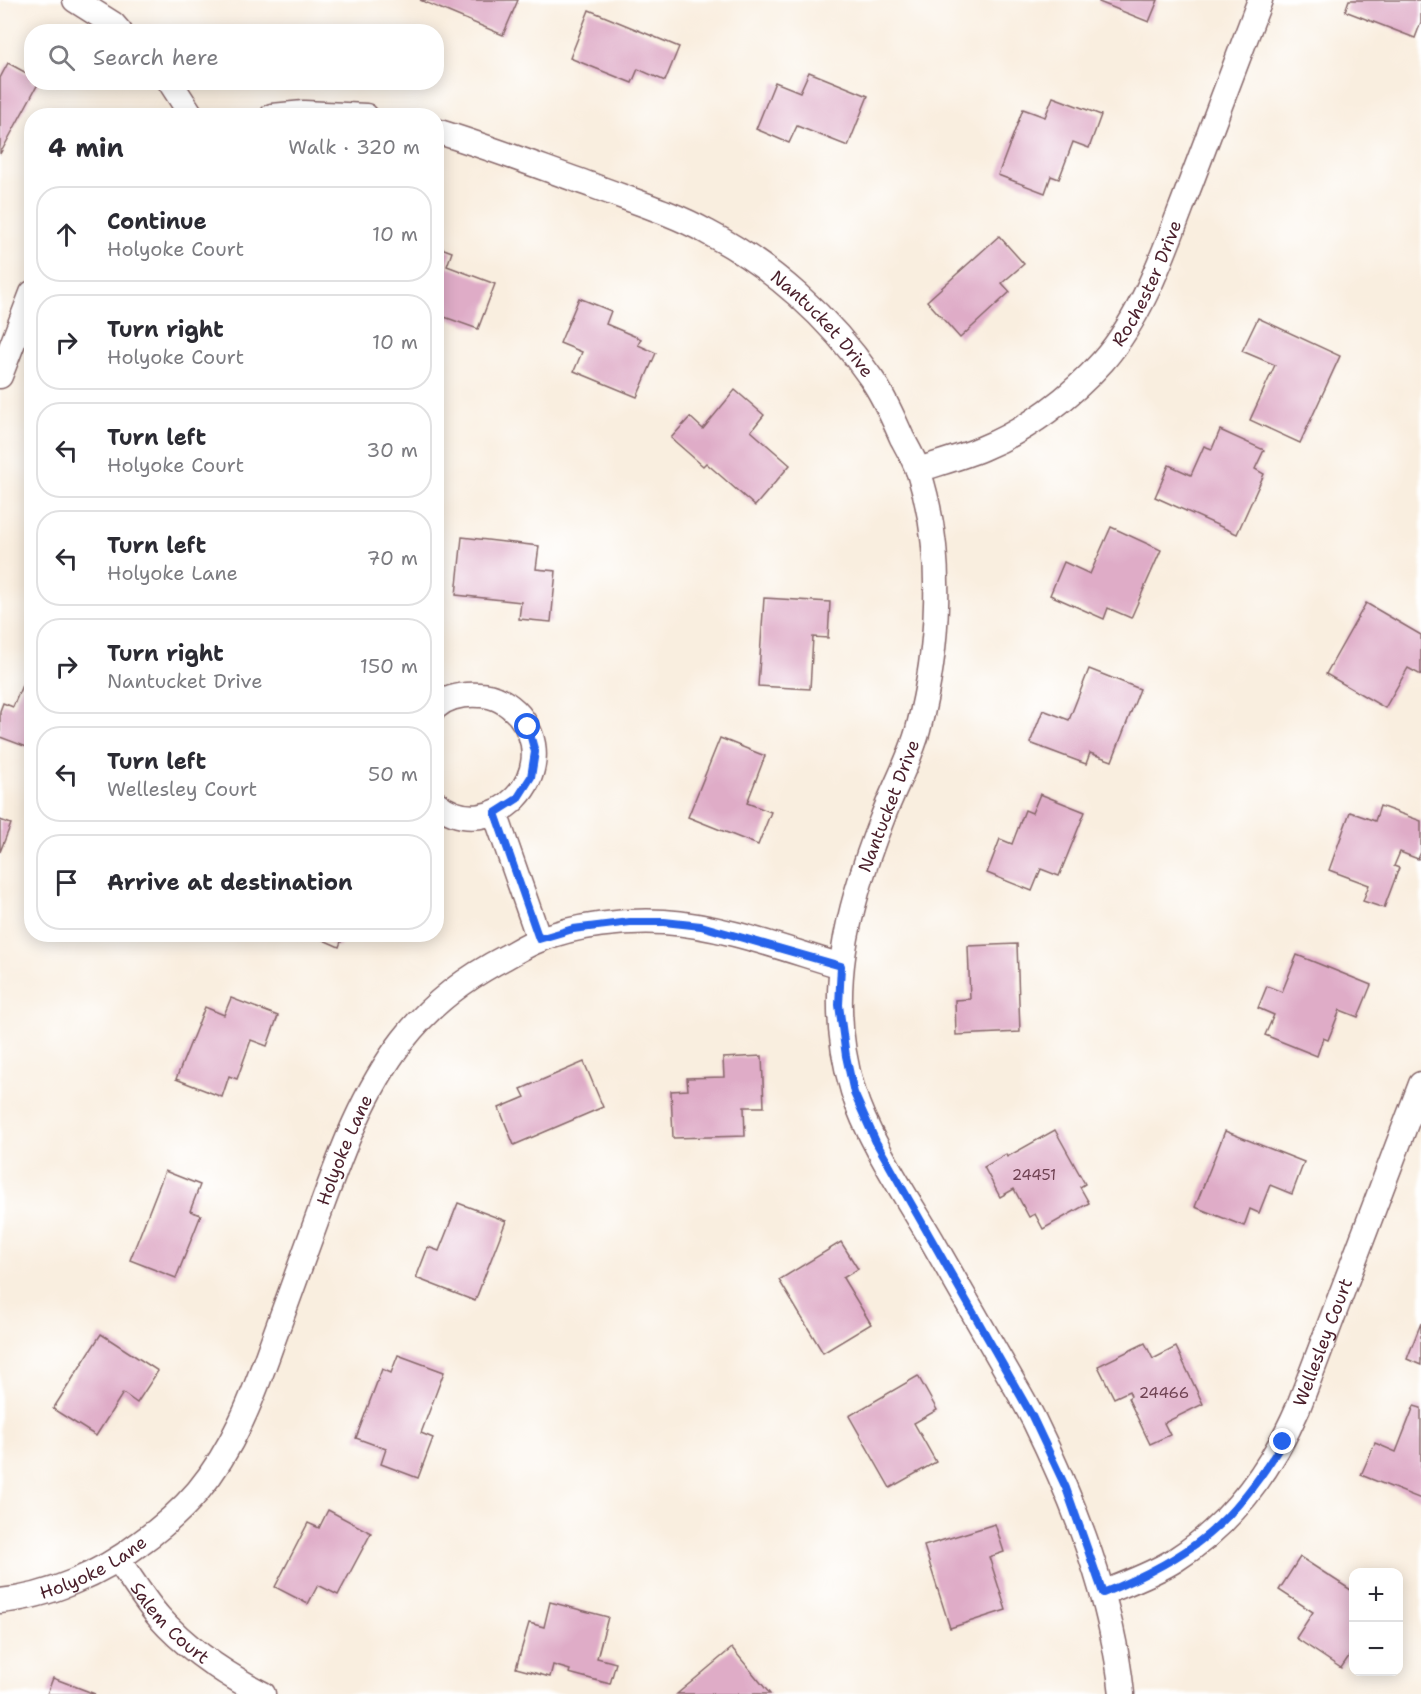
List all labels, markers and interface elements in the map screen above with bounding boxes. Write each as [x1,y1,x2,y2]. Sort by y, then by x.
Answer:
search box [24,24,444,90]
icon: search [45,41,78,74]
text: Search here [93,43,219,72]
text: 4 min [48,130,124,165]
text: Walk · 320 m [288,134,420,160]
text: Continue [107,207,207,236]
street label: Rochester Drive [1106,217,1187,351]
icon: ahead [50,218,83,251]
text: 10 m [372,221,418,247]
text: Holyoke Court [107,236,244,262]
street label: Nantucket Drive [766,265,879,382]
text: Turn right [107,315,224,344]
icon: right [50,326,83,359]
text: 10 m [372,329,418,355]
text: Holyoke Court [107,344,244,370]
text: Turn left [107,423,206,452]
icon: left [50,434,83,467]
text: 30 m [366,437,418,463]
text: Holyoke Court [107,452,244,478]
text: Turn left [107,531,206,560]
icon: left [50,542,83,575]
text: 70 m [366,545,418,571]
text: Holyoke Lane [107,560,238,586]
text: Turn right [107,639,224,668]
icon: right [50,650,83,683]
text: 150 m [360,653,418,679]
text: Nantucket Drive [107,668,262,694]
route start [514,713,540,739]
street label: Nantucket Drive [853,736,925,876]
text: Turn left [107,747,206,776]
icon: left [50,758,83,791]
text: 50 m [368,761,418,787]
text: Wellesley Court [107,776,257,802]
icon: arrive [50,866,83,899]
text: Arrive at destination [107,868,353,897]
street label: Holyoke Lane [311,1091,378,1209]
house number: 24451 [1012,1165,1056,1185]
street label: Wellesley Court [1288,1275,1358,1410]
house number: 24466 [1139,1383,1189,1403]
route end [1269,1428,1295,1454]
street label: Holyoke Lane [37,1530,152,1605]
map controls [1349,1568,1403,1676]
button: + [1349,1568,1403,1622]
street label: Salem Court [125,1577,214,1670]
button: − [1349,1622,1403,1676]

